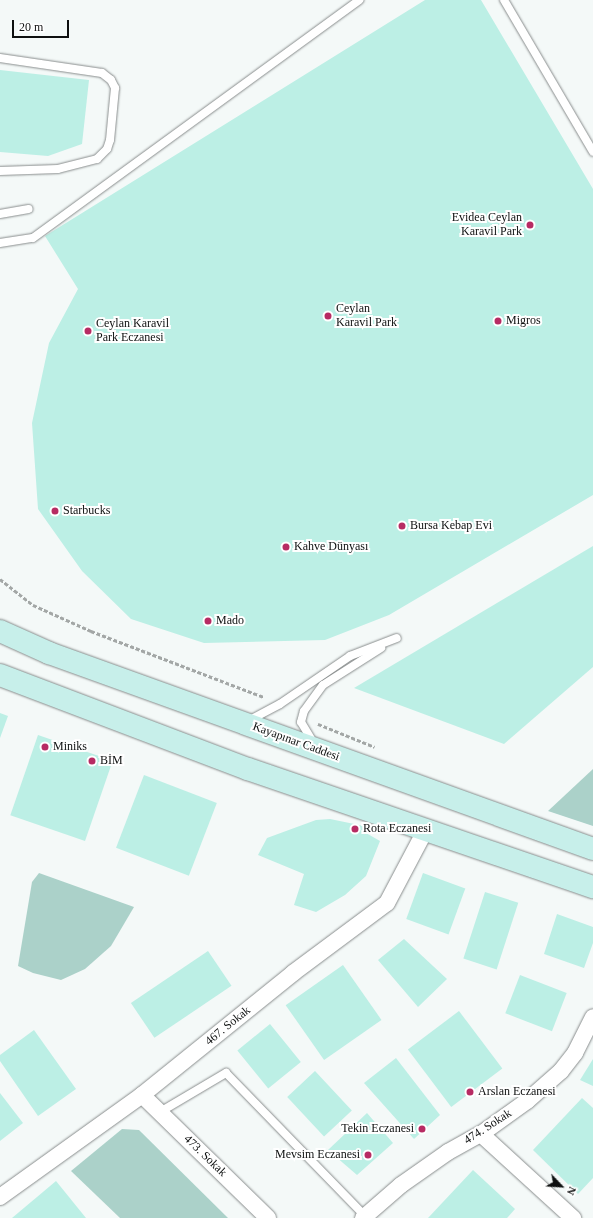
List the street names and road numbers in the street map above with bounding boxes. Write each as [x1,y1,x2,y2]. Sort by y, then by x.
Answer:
street label: Kayapınar Caddesi [250,720,342,764]
street label: 467. Sokak [202,1003,254,1049]
street label: 474. Sokak [461,1106,515,1148]
street label: 473. Sokak [181,1132,229,1180]

